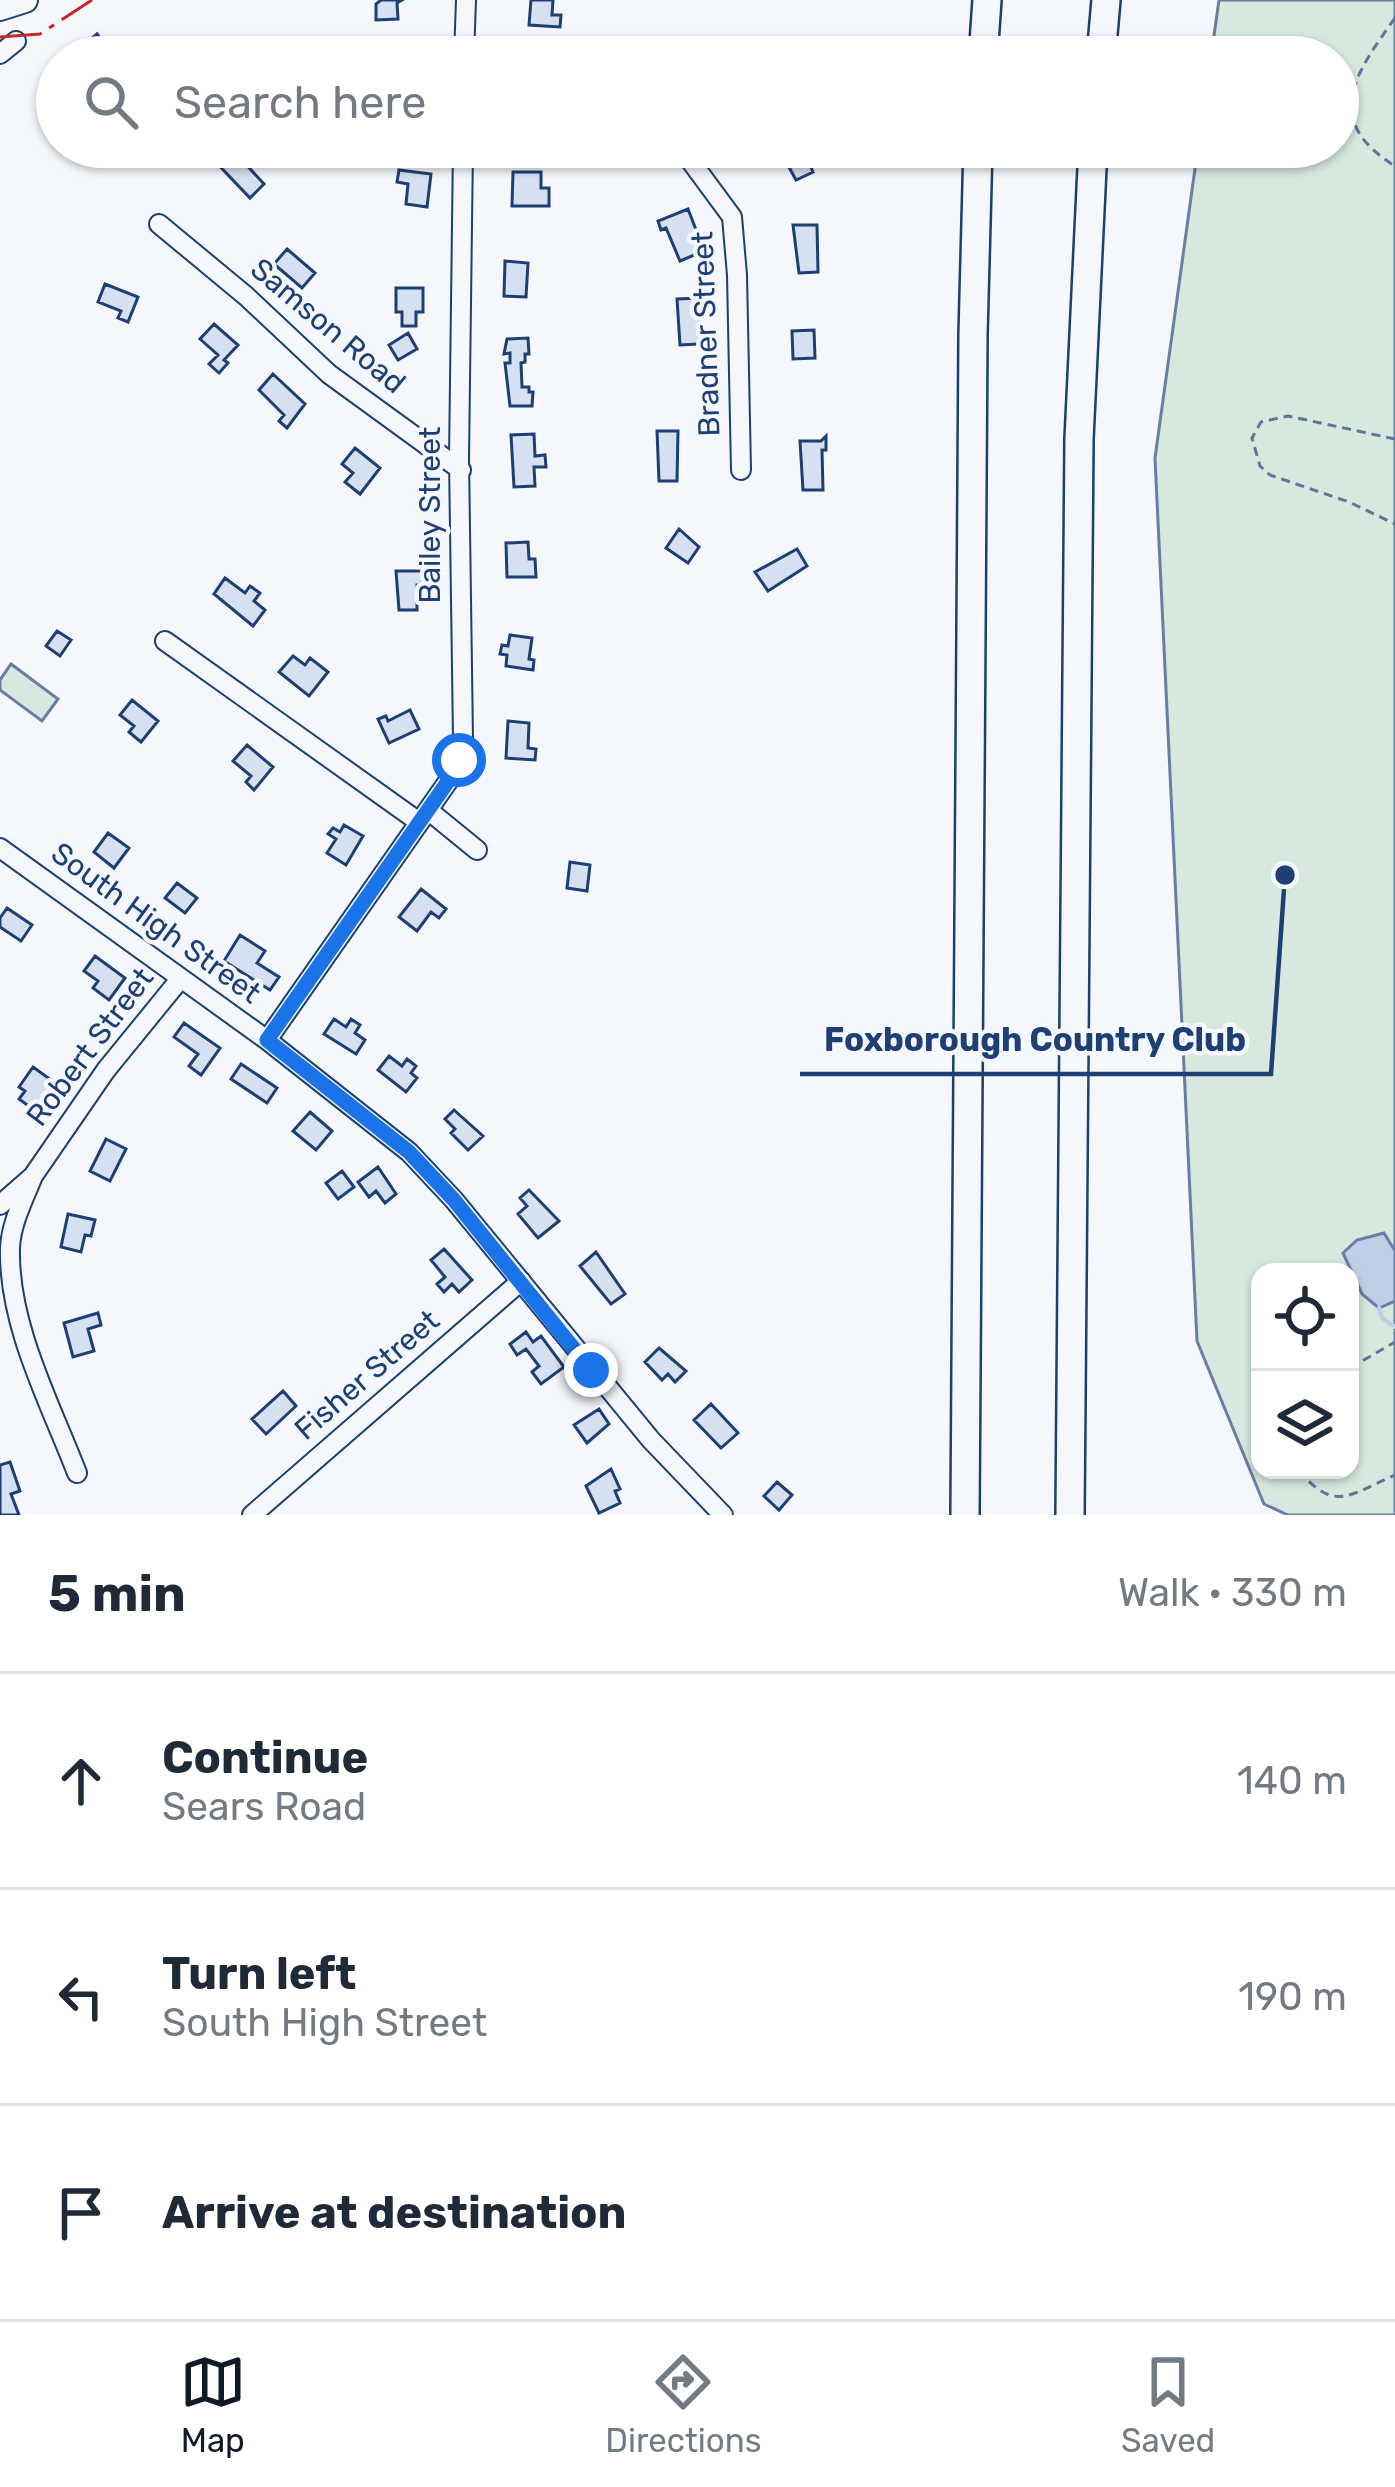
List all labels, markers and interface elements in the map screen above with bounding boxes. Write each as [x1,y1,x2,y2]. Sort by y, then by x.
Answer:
search box [36,36,1359,168]
icon: search [78,69,144,135]
text: Search here [174,76,426,129]
street label: Bradner Street [684,230,728,437]
street label: Samson Road [243,251,413,401]
street label: Bailey Street [412,426,448,604]
route start [432,733,486,787]
street label: South High Street [44,835,268,1011]
street label: Robert Street [19,961,161,1133]
callout: Foxborough Country Club [800,1005,1271,1074]
text: Foxborough Country Club [824,1020,1246,1059]
map controls [1251,1263,1359,1479]
button: locate [1251,1263,1359,1371]
street label: Fisher Street [287,1302,447,1448]
route end [564,1343,618,1397]
button: layers [1251,1371,1359,1479]
text: 5 min [48,1563,186,1624]
text: Walk · 330 m [1118,1570,1347,1616]
text: Continue [162,1731,368,1784]
icon: ahead [48,1748,114,1814]
text: 140 m [1237,1758,1347,1804]
text: Sears Road [162,1784,366,1830]
text: Turn left [162,1947,356,2000]
icon: left [48,1964,114,2030]
text: 190 m [1238,1974,1347,2020]
text: South High Street [162,2000,487,2046]
icon: arrive [48,2180,114,2246]
text: Arrive at destination [162,2186,627,2239]
tab: Map [180,2349,246,2460]
tab: Directions [605,2349,762,2460]
tab: Saved [1121,2349,1215,2460]

